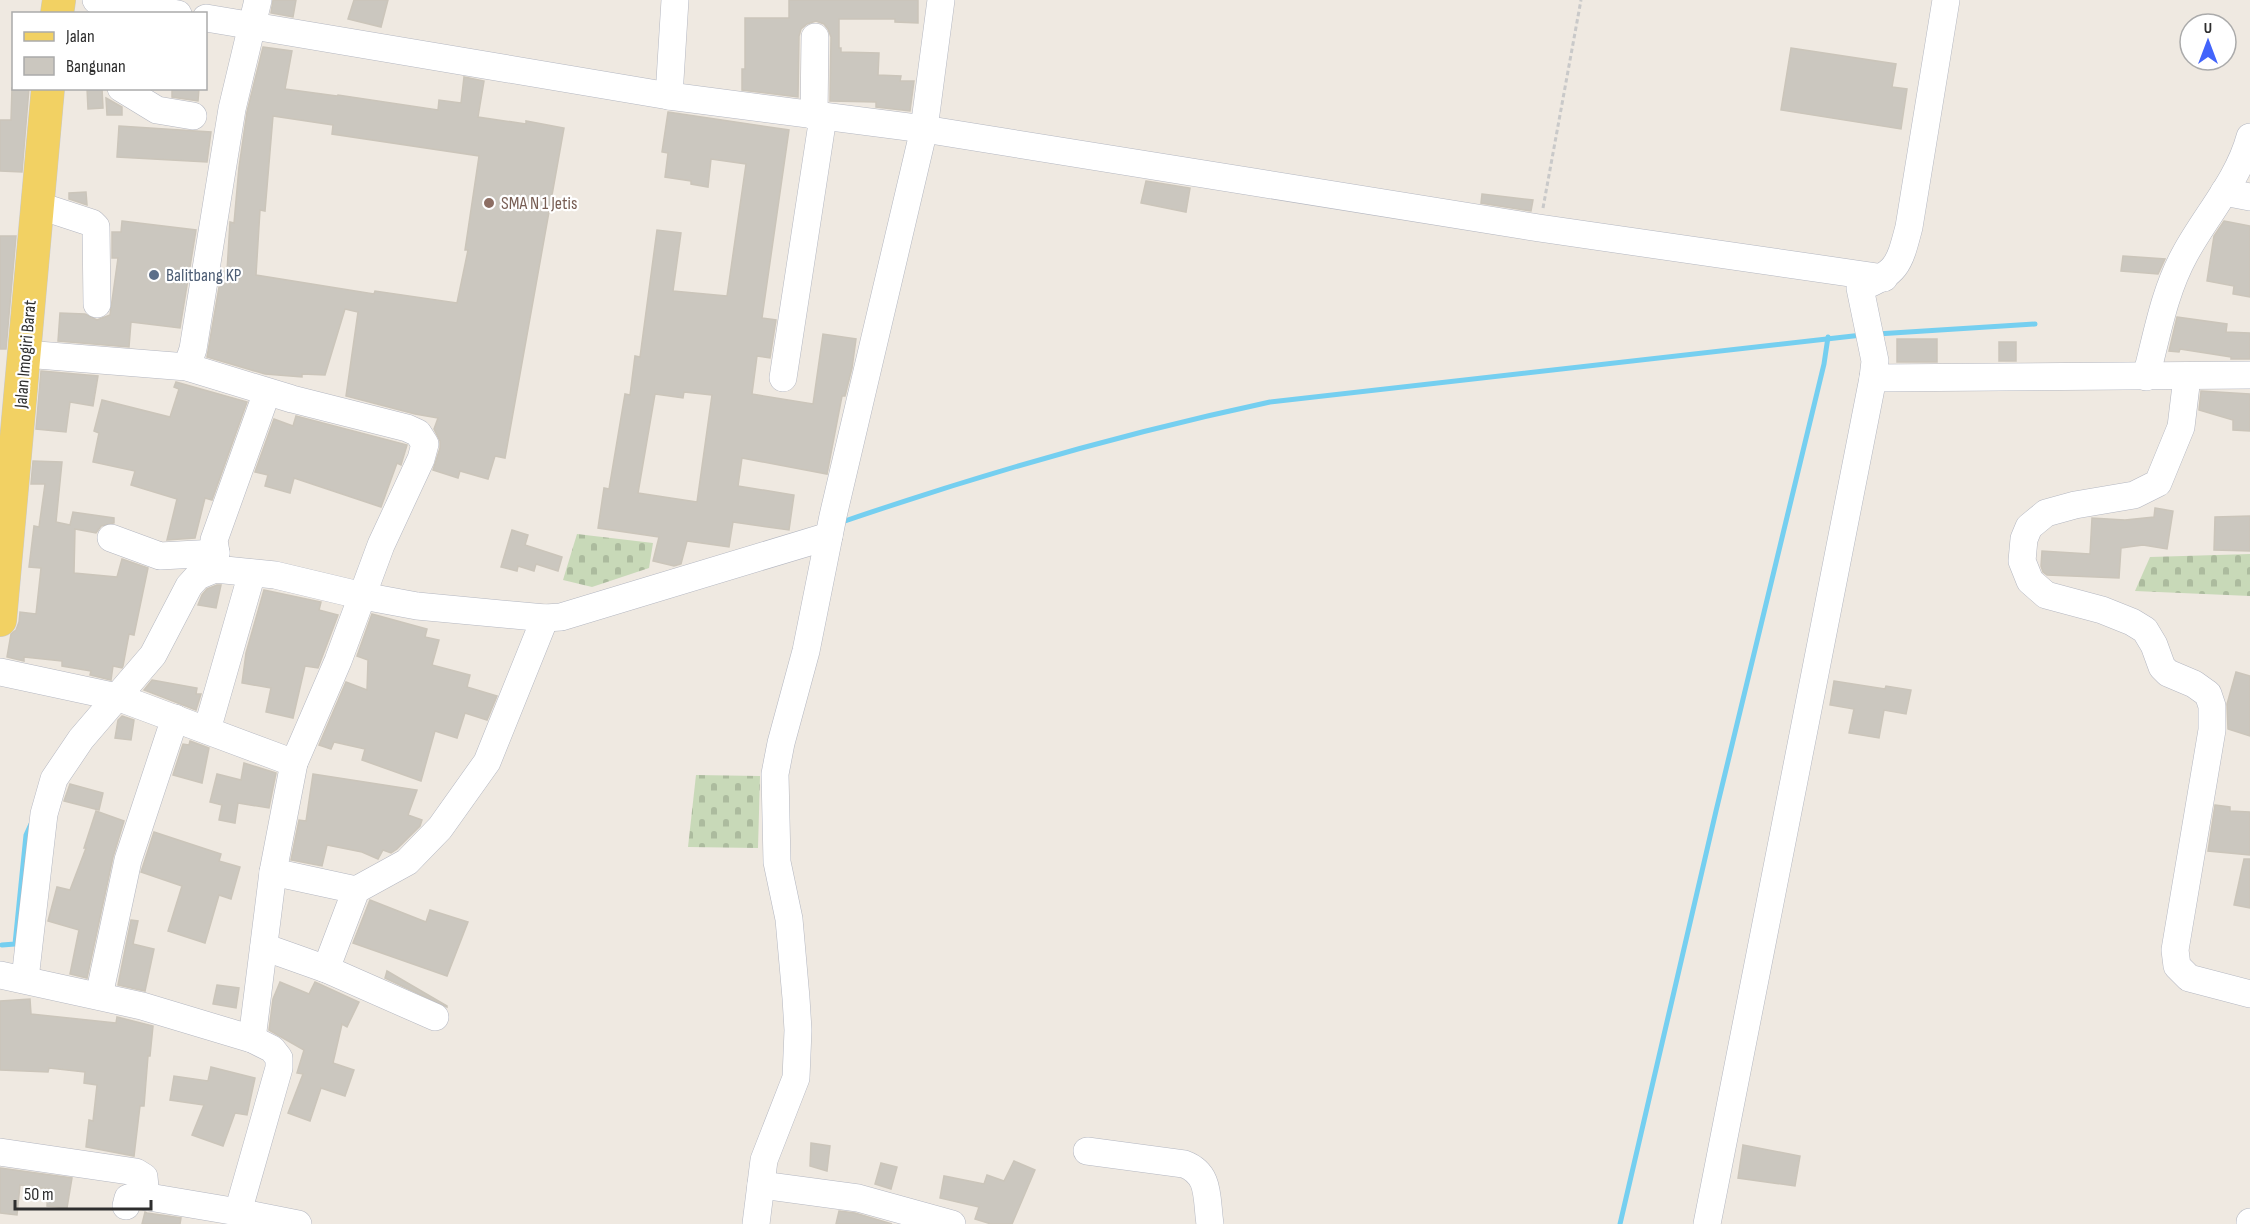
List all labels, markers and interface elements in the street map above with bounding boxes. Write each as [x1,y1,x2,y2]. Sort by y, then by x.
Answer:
legend [12,12,207,90]
north arrow [2178,12,2238,72]
text: U [2204,19,2212,38]
text: Jalan [65,26,95,47]
text: Bangunan [66,56,126,77]
place label: SMA N 1 Jetis [501,193,577,214]
marker: SMA N 1 Jetis [482,196,496,210]
place label: Balitbang KP [166,265,242,286]
marker: Balitbang KP [147,268,161,282]
street label: Jalan Imogiri Barat [10,299,41,410]
scale bar [15,1173,152,1211]
text: 50 m [24,1184,54,1205]

